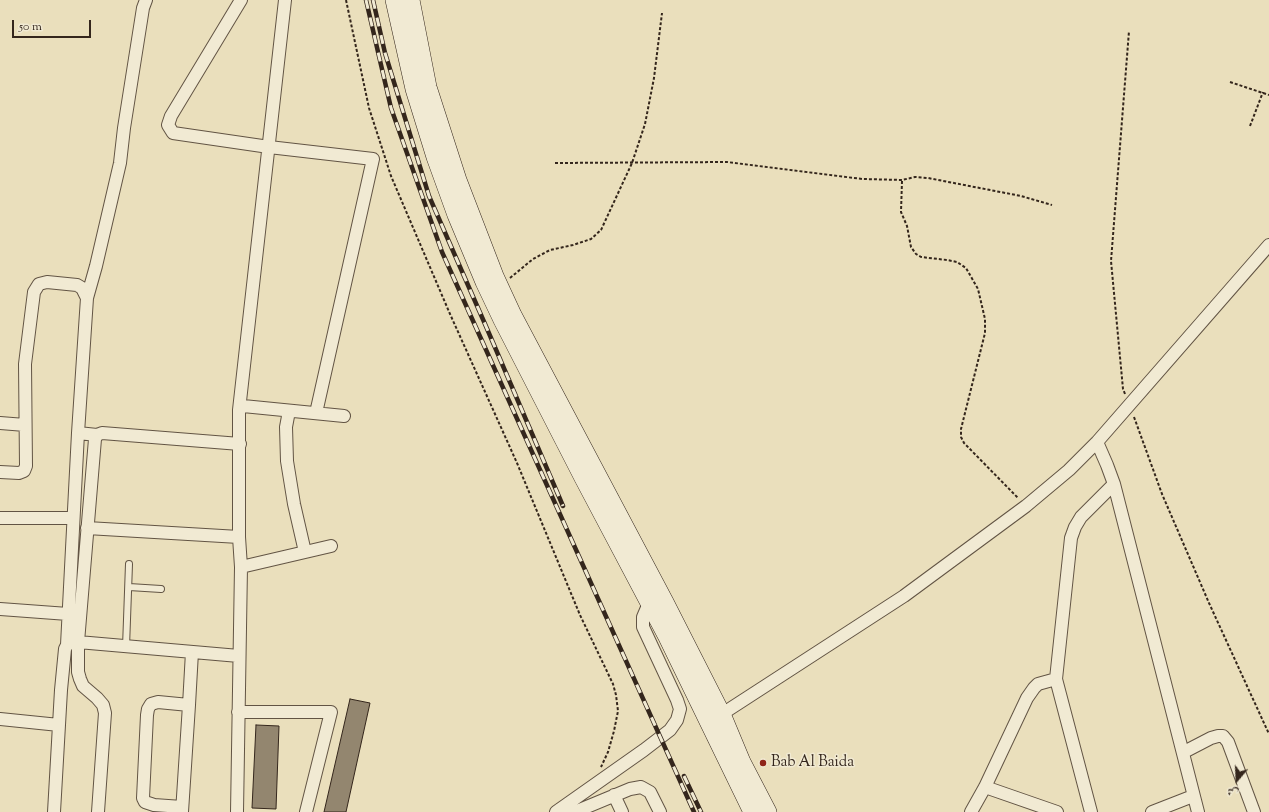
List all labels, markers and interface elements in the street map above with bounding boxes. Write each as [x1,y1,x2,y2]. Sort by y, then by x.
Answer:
scale bar [14,12,93,38]
text: 50 m [19,18,42,36]
place label: Bab Al Baida [771,754,854,772]
marker: Bab Al Baida [758,758,768,768]
north arrow [1217,760,1257,800]
text: ش [1225,782,1241,801]

